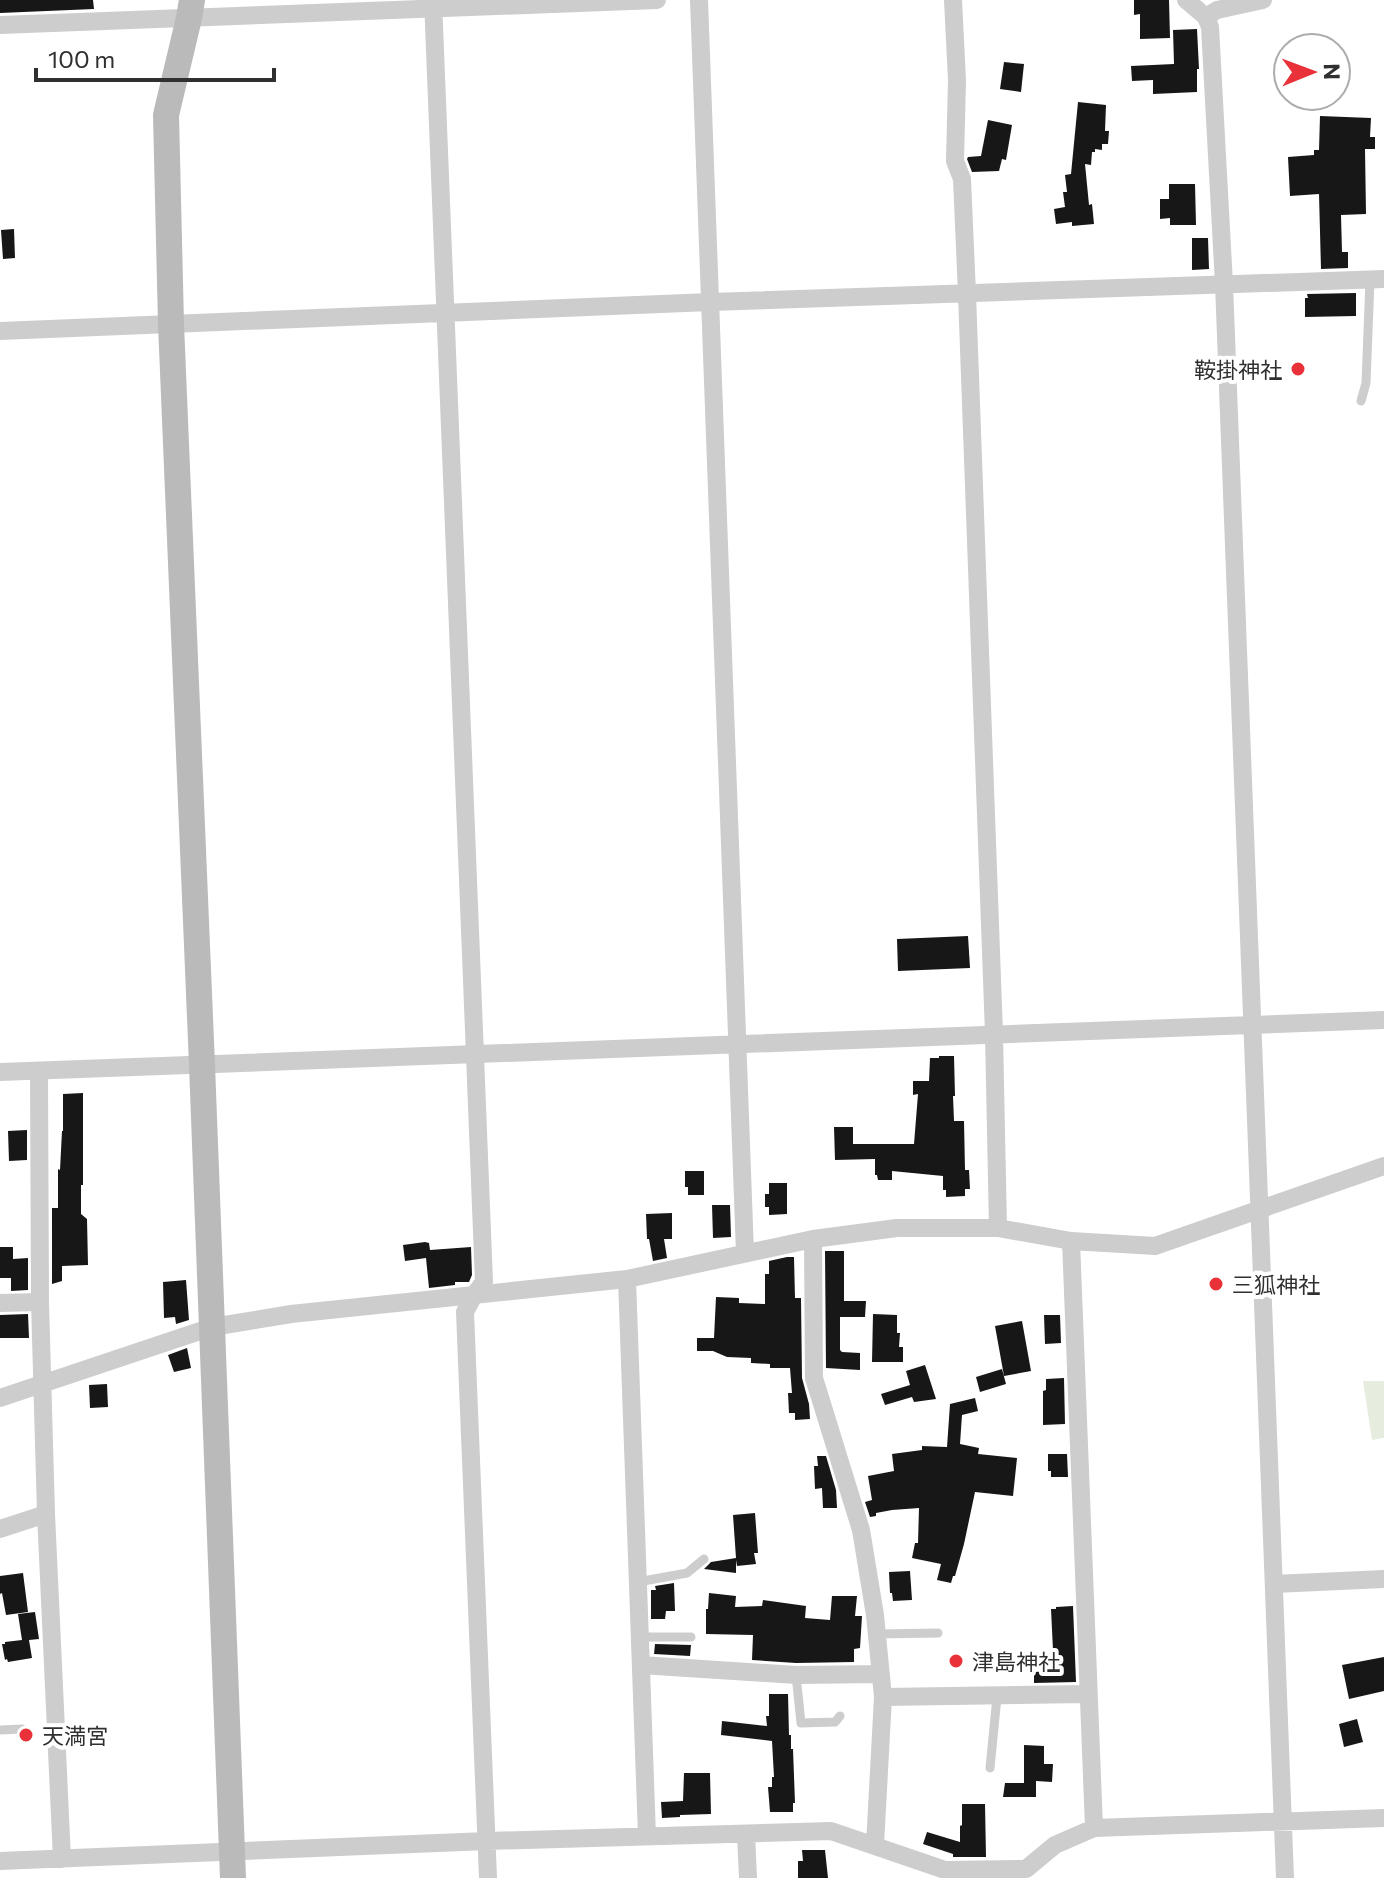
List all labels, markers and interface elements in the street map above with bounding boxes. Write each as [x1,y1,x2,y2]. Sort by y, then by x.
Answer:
scale bar [36,32,274,82]
north arrow [1272,32,1352,112]
text: 100 m [48,44,115,73]
text: N [1319,63,1346,80]
place label: 鞍掛神社 [1194,356,1282,383]
marker: 鞍掛神社 [1289,360,1307,378]
place label: 三狐神社 [1232,1271,1320,1298]
marker: 三狐神社 [1207,1275,1225,1293]
place label: 津島神社 [972,1648,1060,1675]
marker: 津島神社 [947,1652,965,1670]
place label: 天満宮 [42,1722,108,1749]
marker: 天満宮 [17,1726,35,1744]

